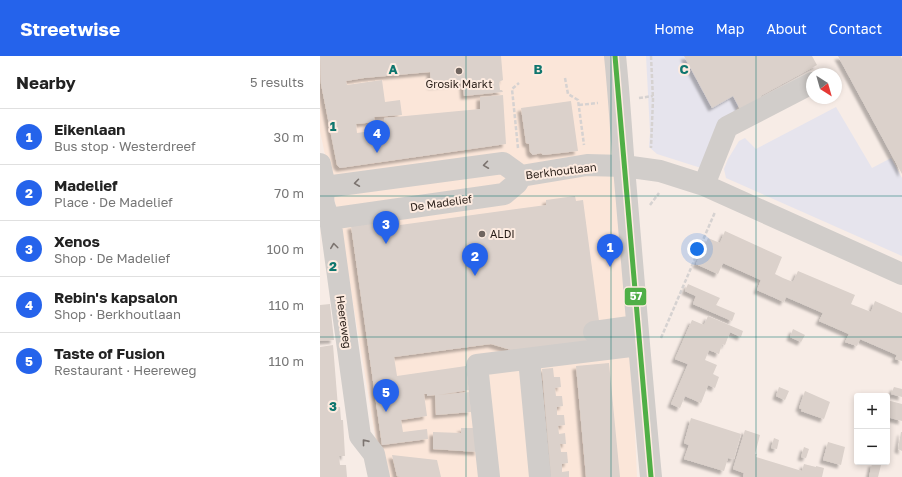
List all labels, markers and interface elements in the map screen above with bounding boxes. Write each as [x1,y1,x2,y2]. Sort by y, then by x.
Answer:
text: Streetwise [20,17,120,40]
text: Home [654,20,694,37]
text: Map [716,20,744,37]
text: About [766,20,807,37]
text: Contact [829,20,882,37]
text: A [388,61,398,77]
text: B [533,61,543,77]
text: C [679,61,689,77]
marker: Grosik Markt [454,66,464,76]
north arrow [806,68,842,104]
text: Nearby [16,72,76,93]
text: 5 results [250,74,304,90]
place label: Grosik Markt [425,77,493,90]
text: 1 [330,118,337,134]
text: Eikenlaan [54,120,125,138]
pin: 4 [364,120,390,153]
text: 1 [26,129,32,145]
text: 30 m [274,129,304,145]
text: Bus stop · Westerdreef [54,138,196,154]
one-way arrow [483,160,489,169]
street label: Berkhoutlaan [525,160,597,181]
text: Madelief [54,176,118,194]
one-way arrow [354,178,361,187]
text: 2 [25,185,33,201]
text: 70 m [274,185,304,201]
street label: De Madelief [409,192,473,213]
text: Place · De Madelief [54,194,173,210]
pin: 3 [373,211,399,244]
place label: ALDI [490,227,515,240]
marker: ALDI [477,229,487,239]
text: Xenos [54,232,100,250]
pin: 1 [597,234,623,267]
your location [687,239,707,259]
text: 3 [25,241,33,257]
text: 100 m [267,241,304,257]
one-way arrow [330,243,339,249]
pin: 2 [462,243,488,276]
text: Shop · De Madelief [54,250,170,266]
text: 2 [329,258,337,274]
line badge: 57 [624,287,647,306]
text: Rebin's kapsalon [54,288,178,306]
text: 57 [630,289,642,302]
street label: Heereweg [334,295,355,349]
text: 4 [25,297,33,313]
text: 110 m [269,297,304,313]
text: Shop · Berkhoutlaan [54,306,181,322]
text: Taste of Fusion [54,344,165,362]
text: 5 [25,353,33,369]
text: 110 m [269,353,304,369]
text: Restaurant · Heereweg [54,362,197,378]
pin: 5 [373,379,399,412]
map controls [854,393,890,465]
button: + [854,393,890,429]
text: 3 [329,398,337,414]
button: − [854,429,890,465]
one-way arrow [362,439,369,446]

